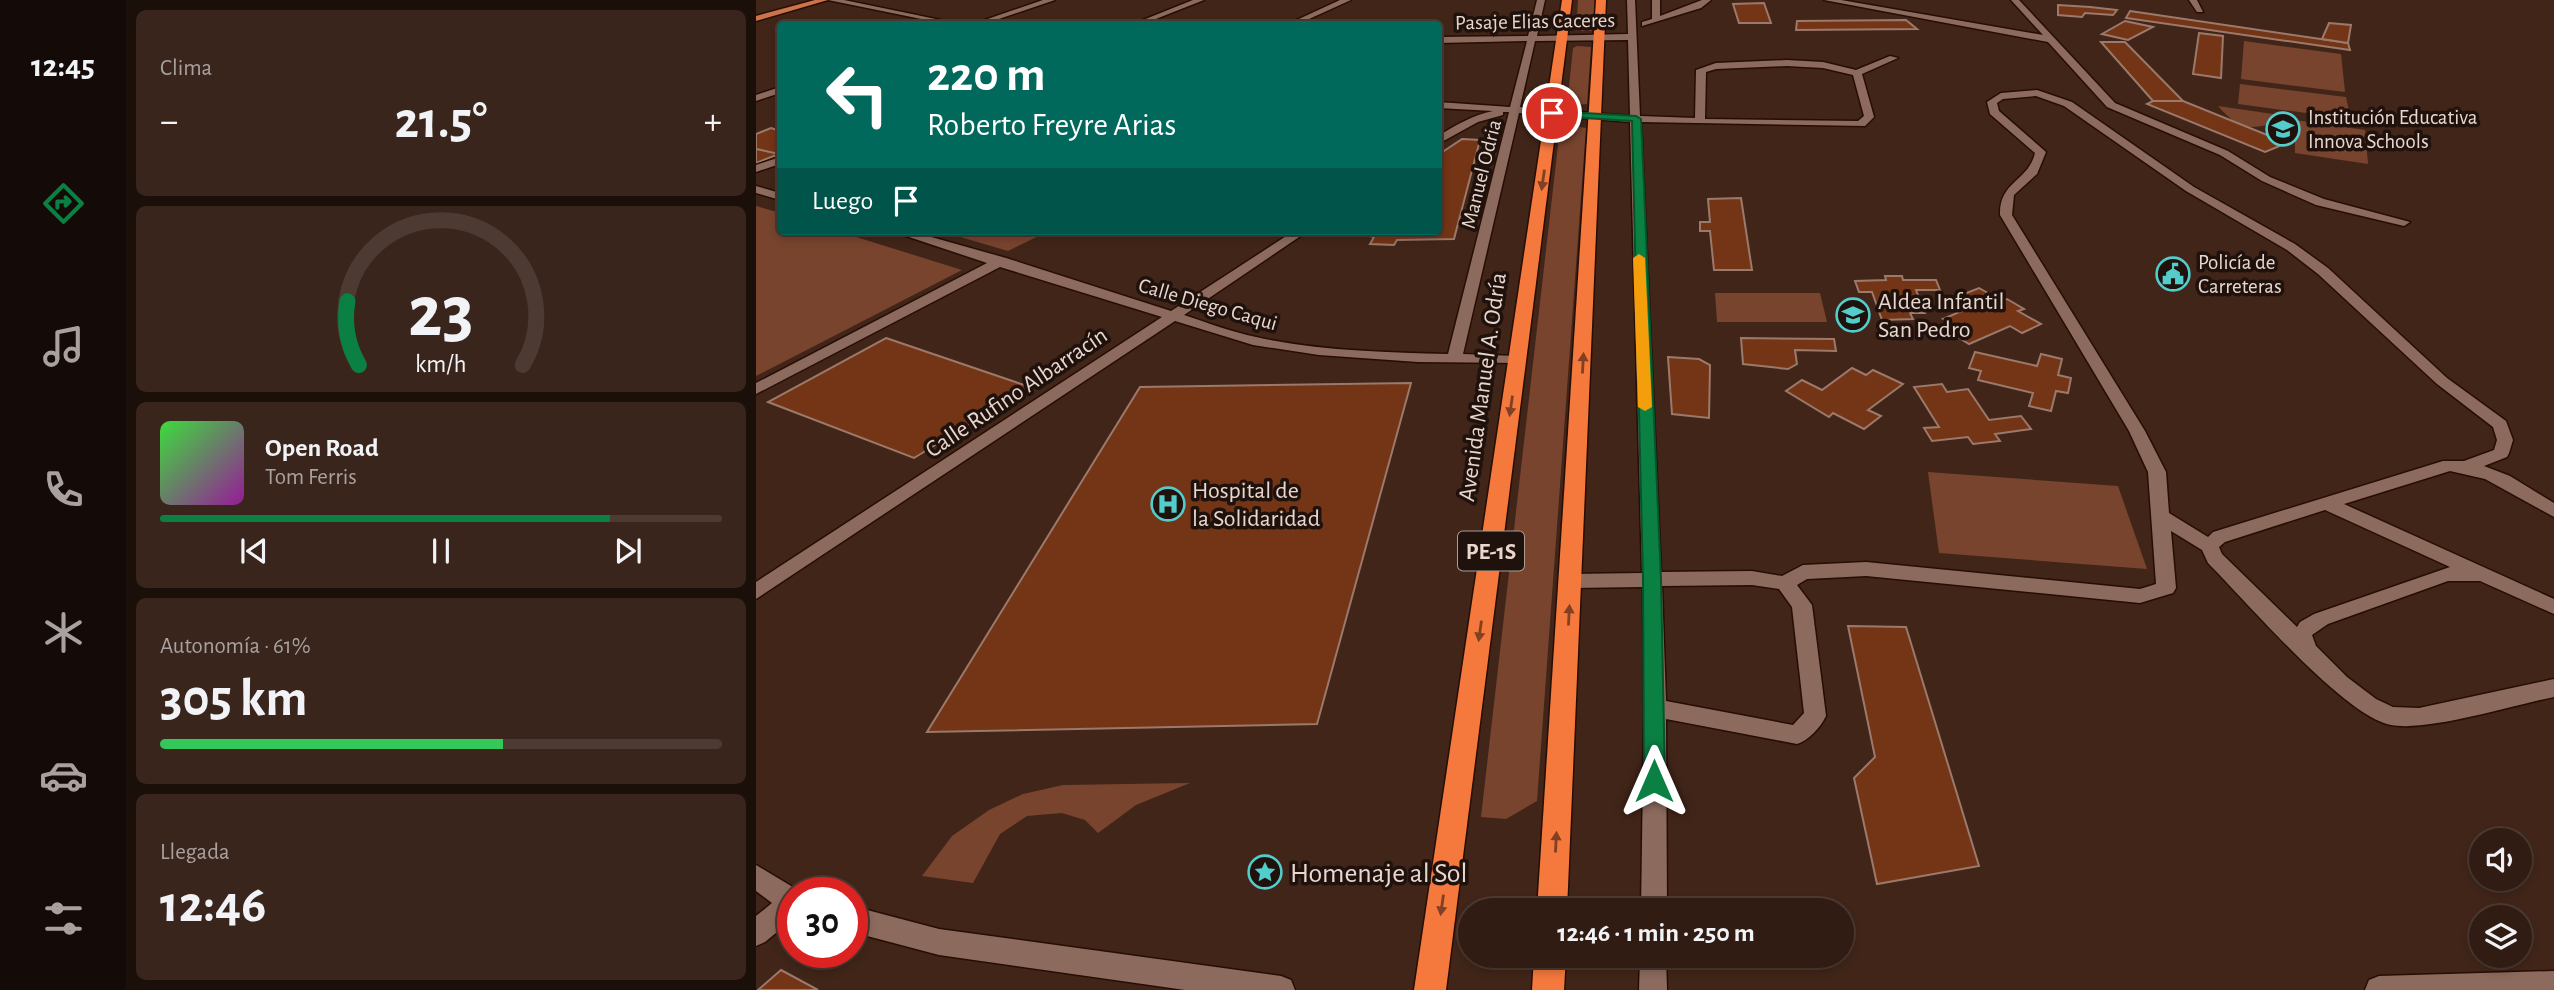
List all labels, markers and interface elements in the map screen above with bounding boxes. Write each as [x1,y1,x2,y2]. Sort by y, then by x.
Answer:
street label: Pasaje Elias Caceres [1455,10,1615,33]
icon: left [812,49,903,140]
text: 12:45 [31,50,95,82]
text: 220 m [927,51,1046,100]
text: Clima [160,57,212,80]
pin [1522,83,1582,143]
icon: arrive [1533,94,1571,132]
text: 21.5° [395,95,487,147]
text: − [160,103,178,141]
text: + [704,103,722,141]
place label: Institución Educativa Innova Schools [2308,107,2478,152]
text: Roberto Freyre Arias [927,109,1176,141]
school or university icon: Institución Educativa Innova Schools [2264,110,2302,148]
street label: Manuel Odria [1458,117,1505,231]
one-way arrow [1537,170,1548,192]
icon: directions [39,179,88,228]
icon: arrive [887,182,925,220]
text: Luego [812,188,873,214]
place label: Policía de Carreteras [2198,252,2282,297]
public building icon: Policía de Carreteras [2154,255,2192,293]
street label: Avenida Manuel A. Odría [1455,271,1511,503]
street label: Calle Diego Caqui [1136,275,1280,334]
text: 23 [408,277,474,350]
place label: Aldea Infantil San Pedro [1878,290,2004,342]
school or university icon: Aldea Infantil San Pedro [1834,296,1872,334]
icon: music [39,322,88,371]
street label: Calle Rufino Albarracín [921,323,1112,462]
text: km/h [415,352,467,377]
one-way arrow [1577,352,1588,374]
one-way arrow [1505,395,1516,417]
text: Open Road [265,435,379,461]
icon: phone [39,465,88,514]
text: Tom Ferris [265,466,357,489]
place label: Hospital de la Solidaridad [1192,479,1320,531]
hospital icon: Hospital de la Solidaridad [1149,485,1187,523]
road number: PE-1S [1458,531,1524,570]
icon: previous [235,532,273,570]
icon: pause [422,532,460,570]
icon: next [609,532,647,570]
one-way arrow [1563,603,1574,625]
icon: climate [39,608,88,657]
one-way arrow [1474,620,1485,642]
text: Autonomía · 61% [160,635,311,658]
text: 305 km [160,673,308,725]
position arrow [1617,744,1691,818]
icon: car [39,751,88,800]
map controls [2469,828,2532,968]
button: sound [2469,828,2532,891]
one-way arrow [1551,831,1562,853]
text: Llegada [160,841,230,864]
place icon: Homenaje al Sol [1246,853,1284,891]
place label: Homenaje al Sol [1290,860,1468,888]
speed limit sign: 30 [777,877,868,968]
text: 12:46 [160,879,266,931]
icon: filters [39,894,88,943]
one-way arrow [1436,894,1447,916]
button: layers [2469,905,2532,968]
text: 12:46 · 1 min · 250 m [1557,920,1755,946]

